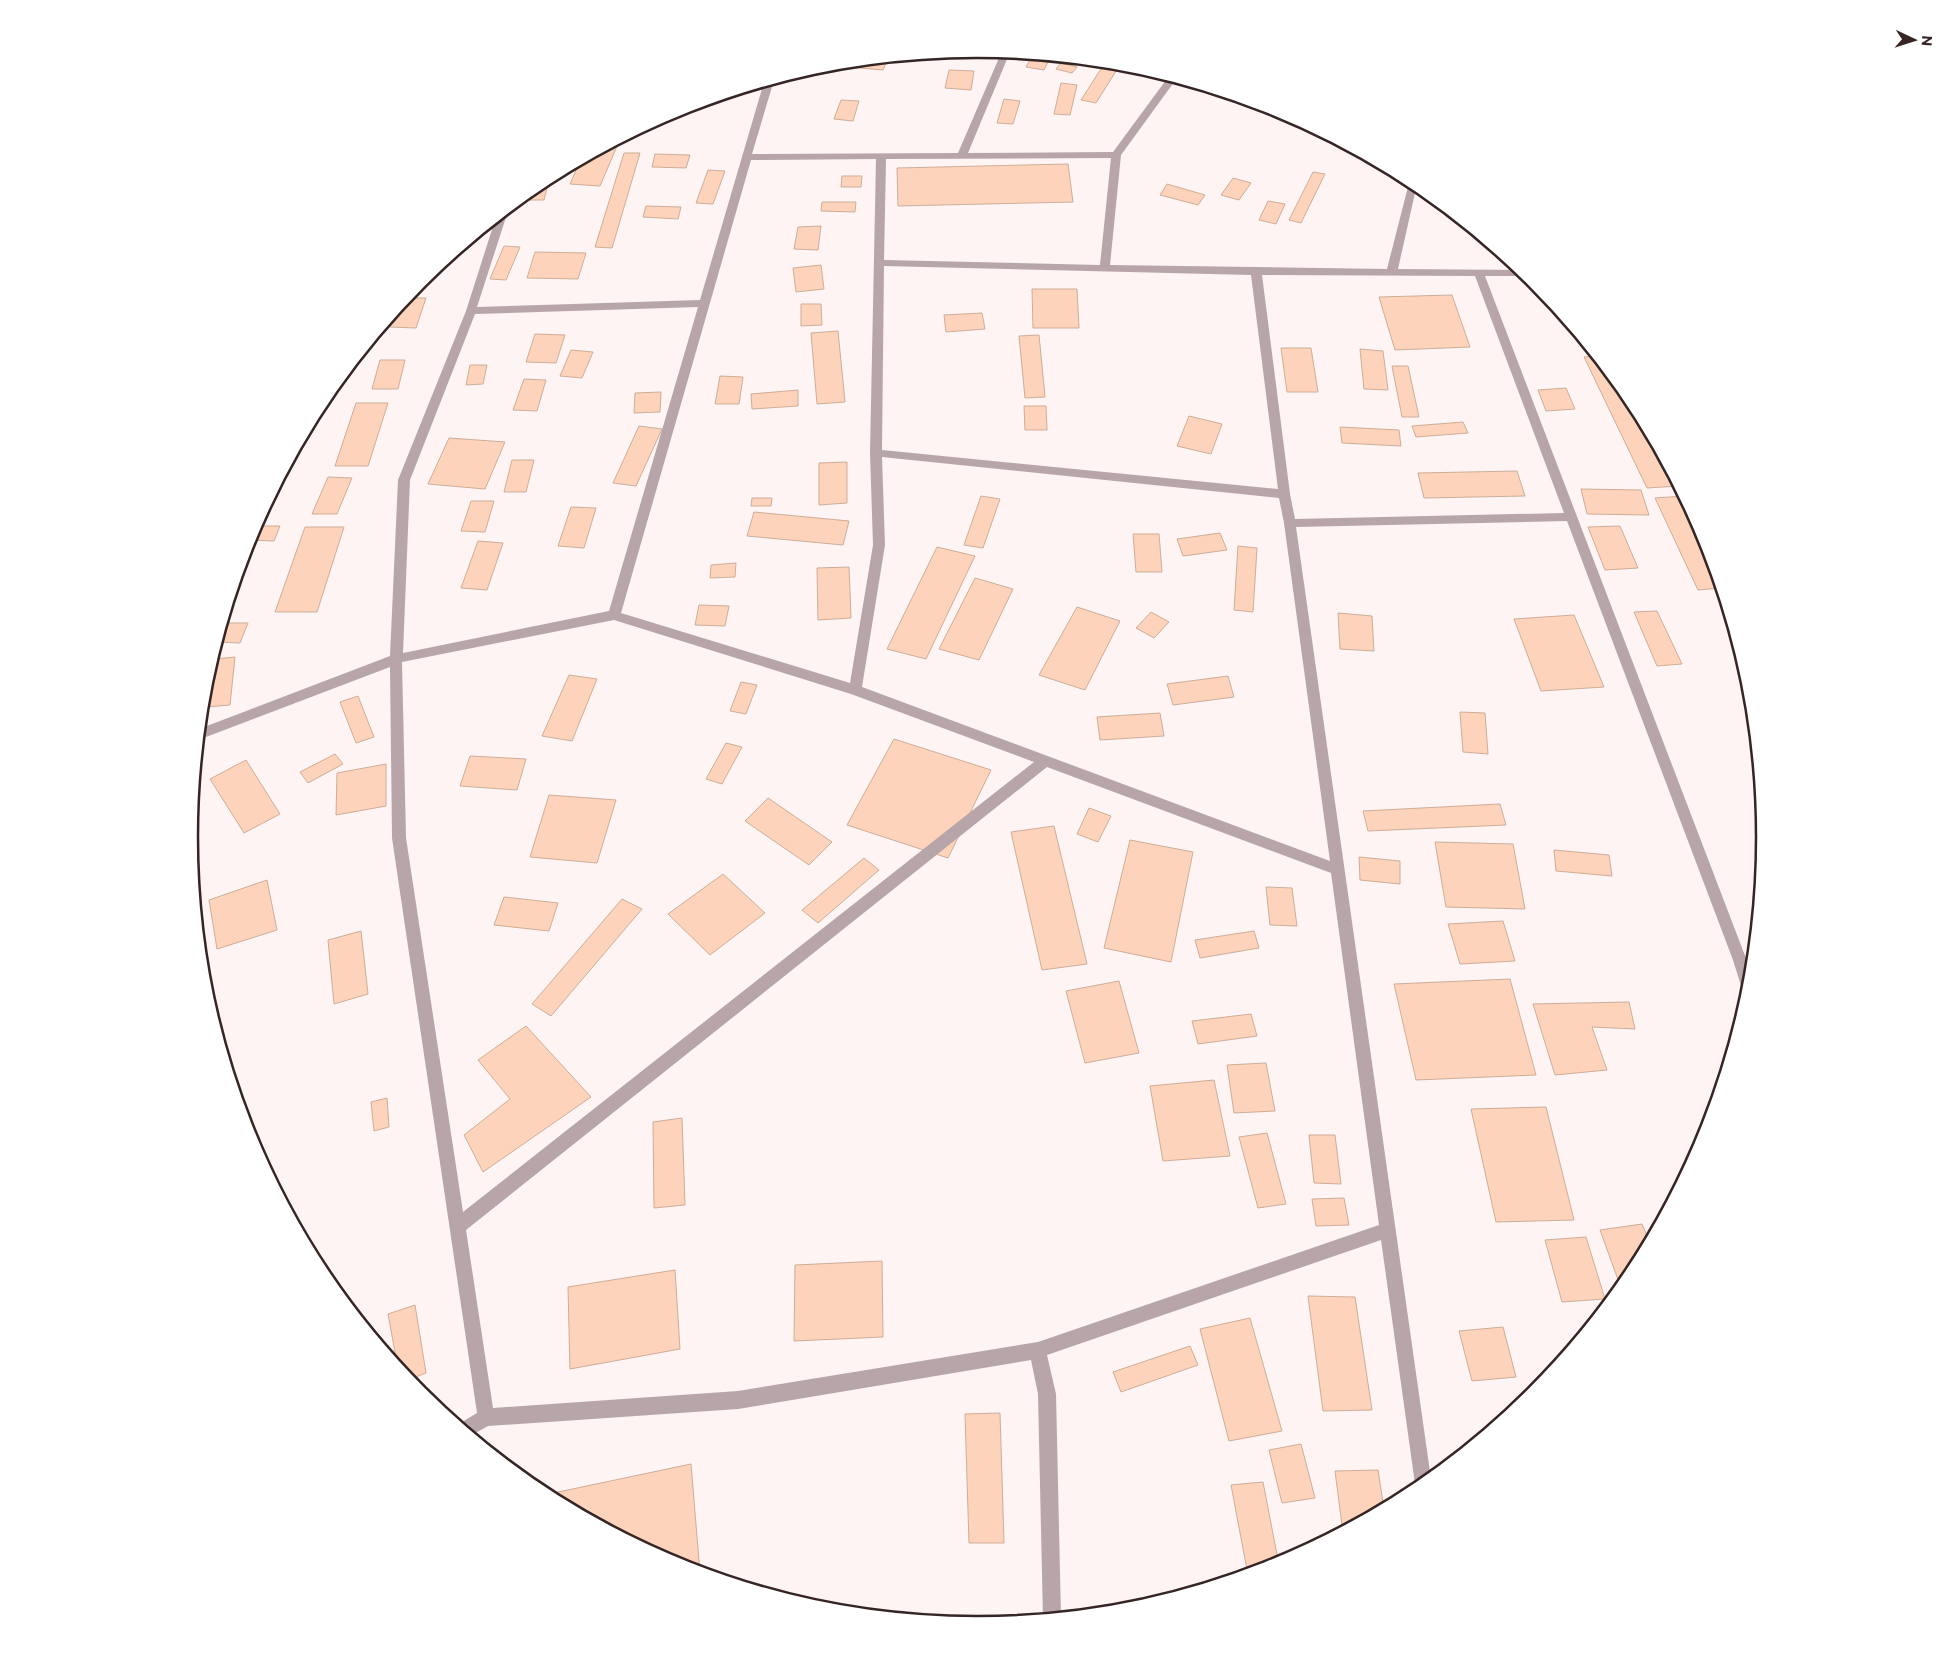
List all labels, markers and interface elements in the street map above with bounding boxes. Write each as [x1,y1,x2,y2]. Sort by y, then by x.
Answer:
north arrow [1889,15,1939,65]
text: N [1919,35,1936,47]

